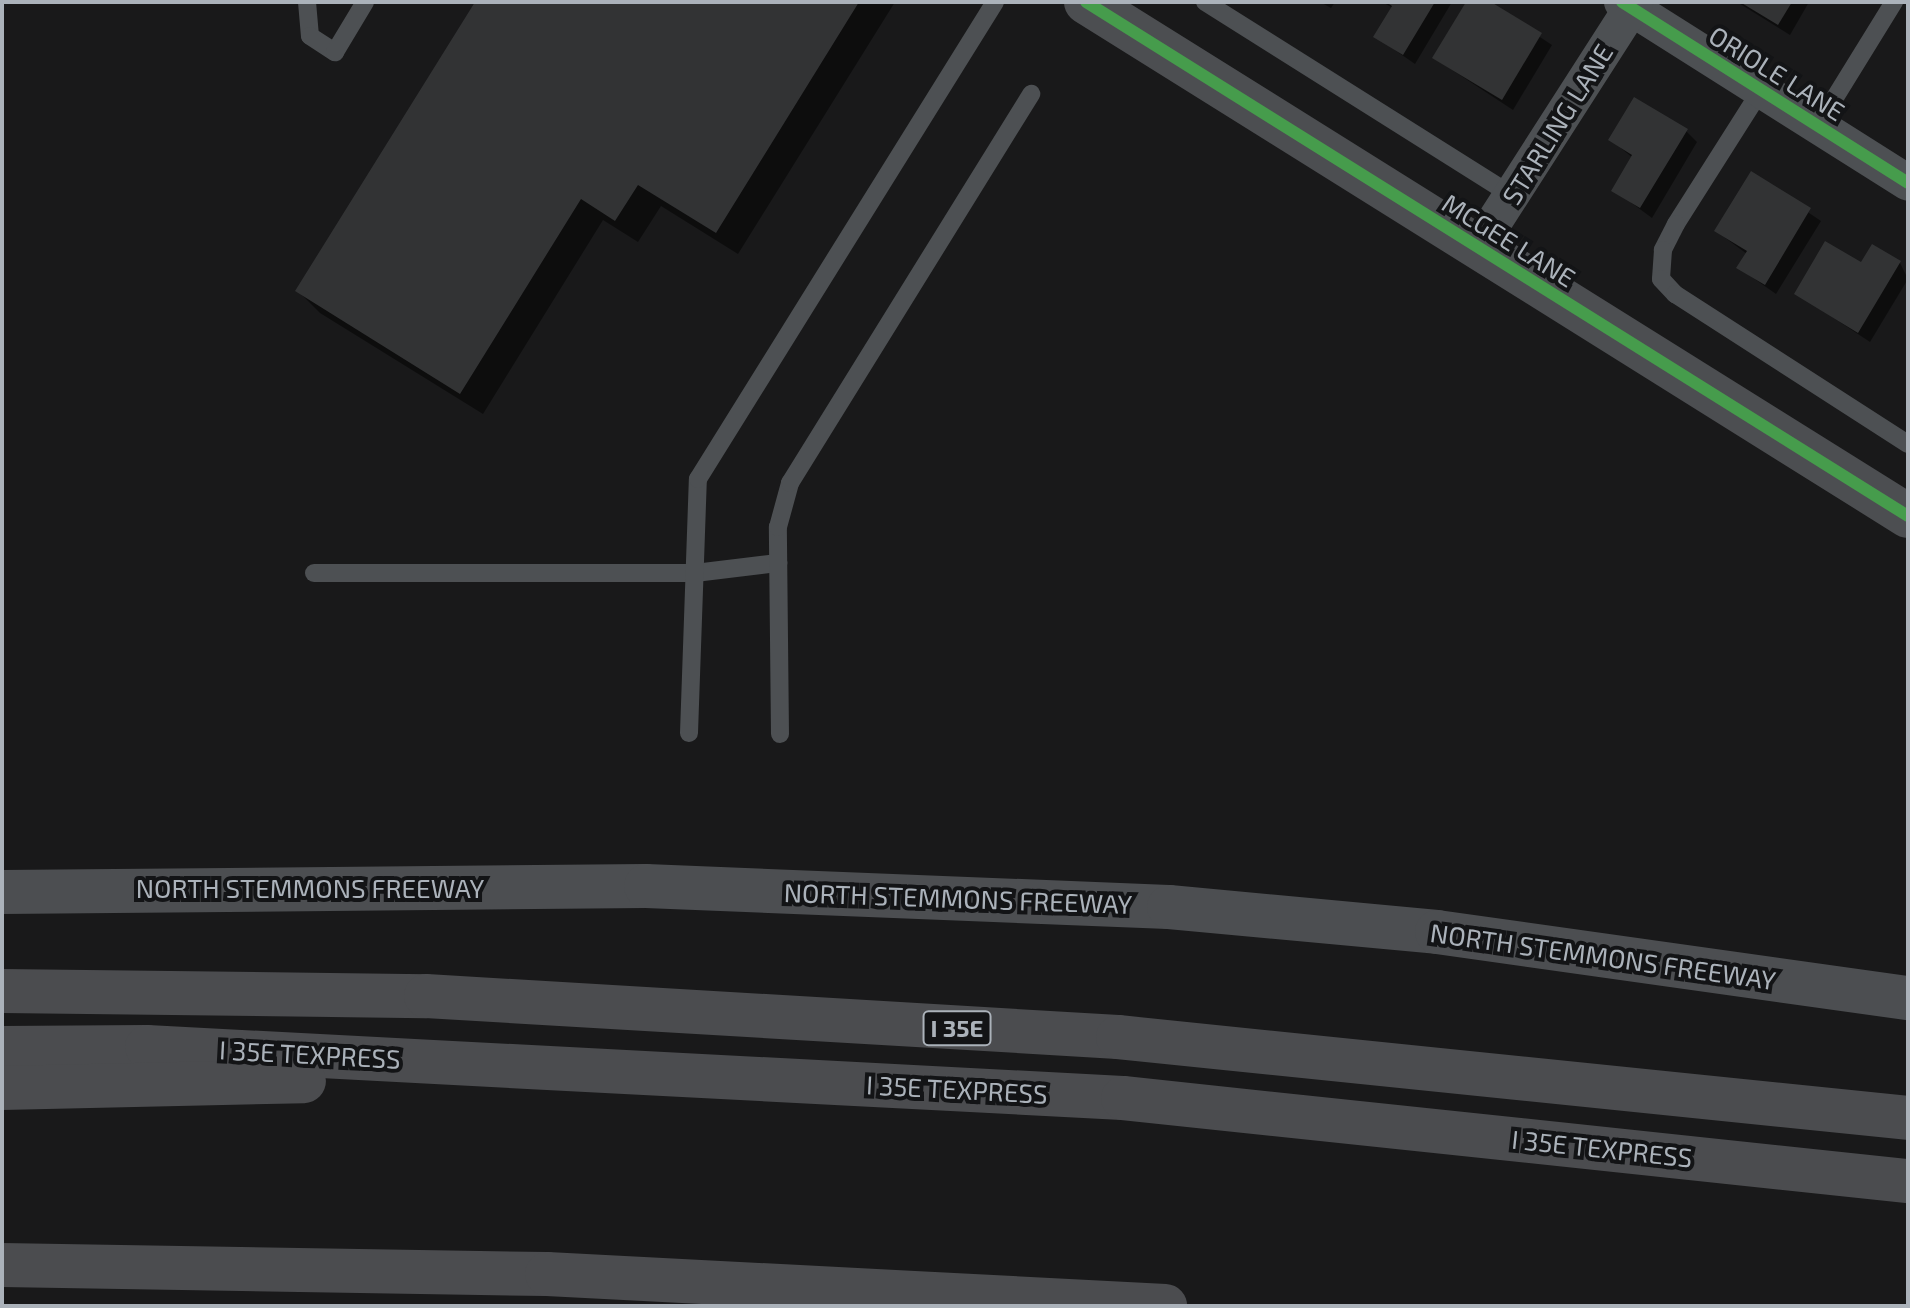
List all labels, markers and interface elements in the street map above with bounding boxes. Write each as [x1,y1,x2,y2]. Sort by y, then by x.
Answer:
street label: ORIOLE LANE [1704,19,1850,127]
street label: STARLING LANE [1495,38,1619,210]
street label: MCGEE LANE [1437,187,1581,293]
street label: NORTH STEMMONS FREEWAY [136,872,484,904]
street label: NORTH STEMMONS FREEWAY [783,876,1133,920]
street label: NORTH STEMMONS FREEWAY [1428,916,1778,996]
road number: I 35E [921,1008,993,1048]
street label: I 35E TEXPRESS [218,1034,402,1074]
street label: I 35E TEXPRESS [865,1069,1049,1109]
street label: I 35E TEXPRESS [1510,1123,1694,1173]

